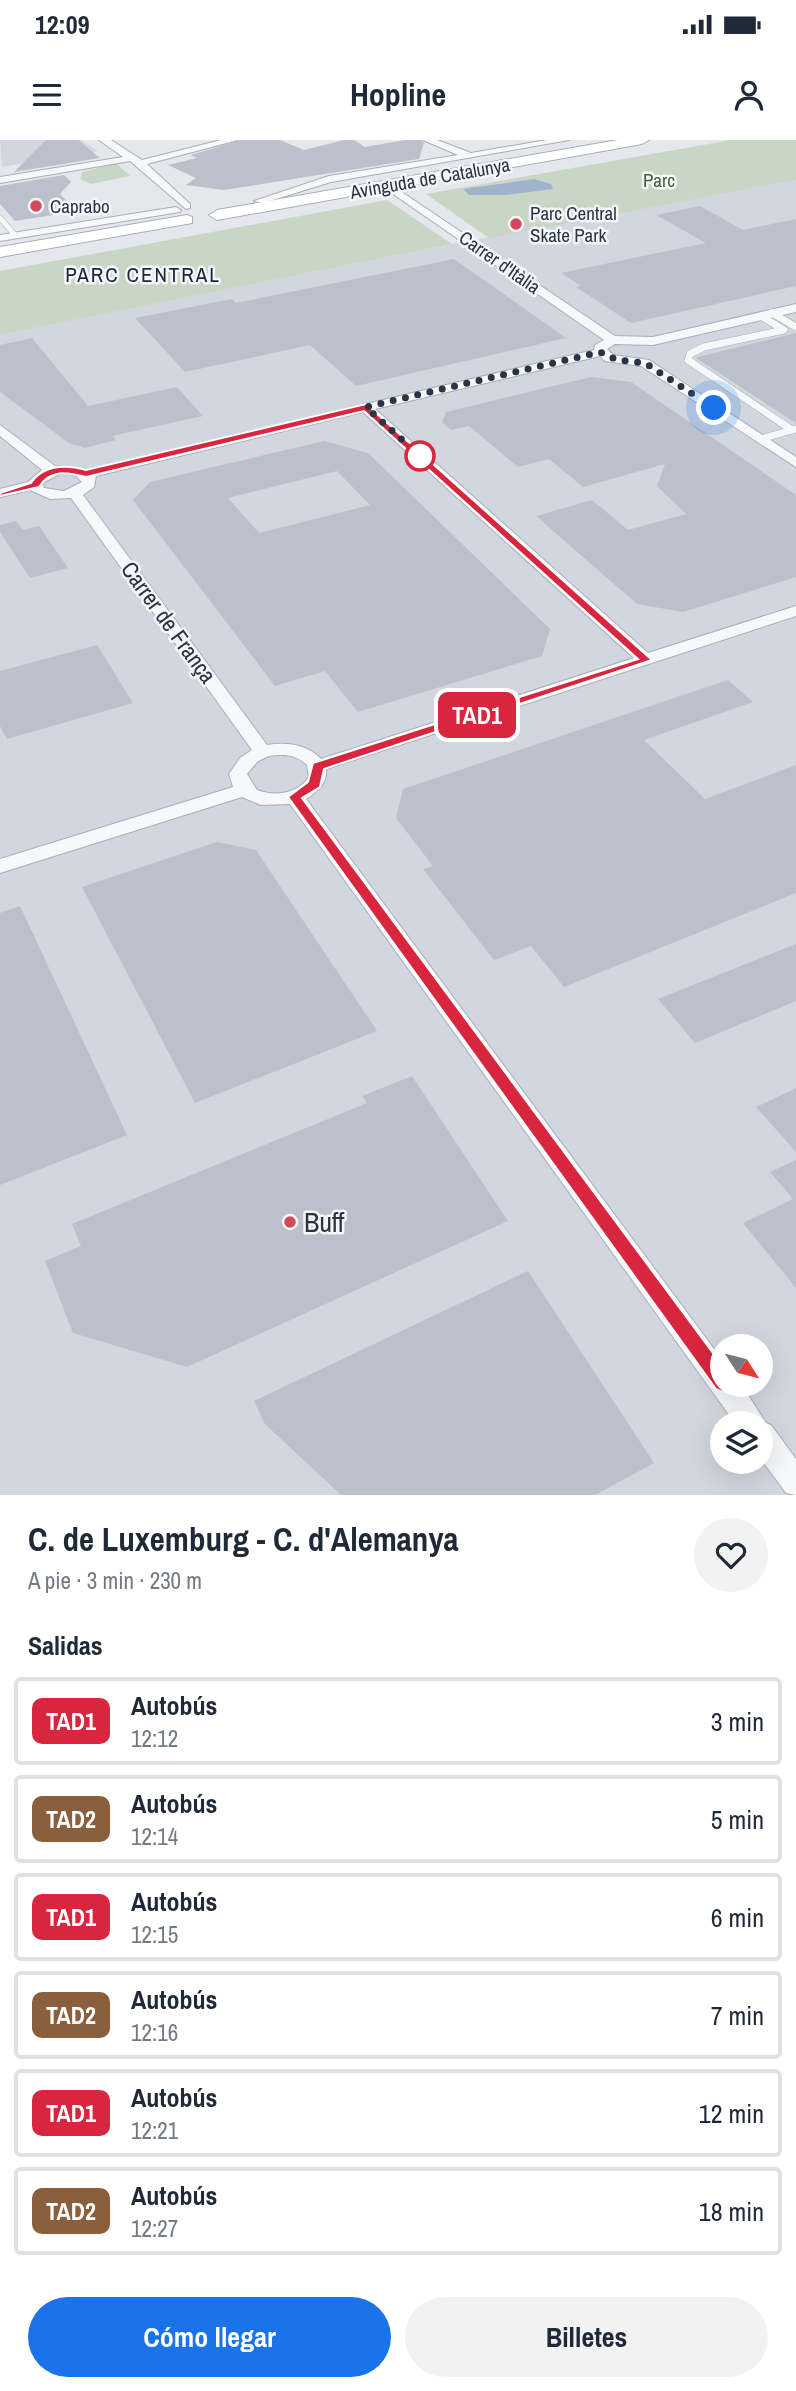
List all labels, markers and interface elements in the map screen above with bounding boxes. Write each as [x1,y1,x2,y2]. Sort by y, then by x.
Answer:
text: 12:09 [35,7,90,42]
text: Hopline [350,73,446,116]
icon: menu [28,76,66,114]
icon: person [730,76,768,114]
street label: Avinguda de Catalunya [347,151,512,205]
park label: Parc [643,167,675,193]
place label: Caprabo [50,193,110,219]
marker: Caprabo [28,198,44,214]
place label: Parc Central Skate Park [530,200,617,248]
marker: Parc Central Skate Park [508,216,524,232]
street label: Carrer d'Itàlia [454,224,546,300]
district label: PARC CENTRAL [65,260,221,289]
your location [696,390,731,425]
unlabelled marker [405,441,435,471]
street label: Carrer de França [114,555,224,690]
line badge: TAD1 [428,692,526,738]
text: TAD1 [452,699,502,731]
place label: Buff [304,1203,345,1241]
marker: Buff [282,1214,298,1230]
north arrow [710,1334,774,1396]
map controls [710,1334,773,1474]
button: layers [710,1411,773,1474]
text: C. de Luxemburg - C. d'Alemanya [28,1517,459,1561]
button: heart [694,1518,768,1592]
text: A pie · 3 min · 230 m [28,1565,202,1596]
text: Salidas [28,1628,103,1663]
text: Autobús [131,1688,217,1723]
text: 3 min [711,1704,764,1739]
text: TAD1 [46,1705,96,1737]
text: 12:12 [131,1723,178,1754]
text: Autobús [131,1786,217,1821]
text: 5 min [711,1802,764,1837]
text: TAD2 [46,1803,96,1835]
text: 12:14 [131,1821,178,1852]
text: Autobús [131,1884,217,1919]
text: 6 min [711,1900,764,1935]
text: TAD1 [46,1901,96,1933]
text: 12:15 [131,1919,178,1950]
text: Autobús [131,1982,217,2017]
text: 7 min [711,1998,764,2033]
text: TAD2 [46,1999,96,2031]
text: 12:16 [131,2017,178,2048]
text: Autobús [131,2080,217,2115]
text: 12 min [699,2096,764,2131]
text: TAD1 [46,2097,96,2129]
text: 12:21 [131,2115,178,2146]
text: Autobús [131,2178,217,2213]
text: 18 min [699,2194,764,2229]
text: TAD2 [46,2195,96,2227]
text: 12:27 [131,2213,178,2244]
button: Cómo llegar [28,2297,391,2377]
button: Billetes [405,2297,768,2377]

